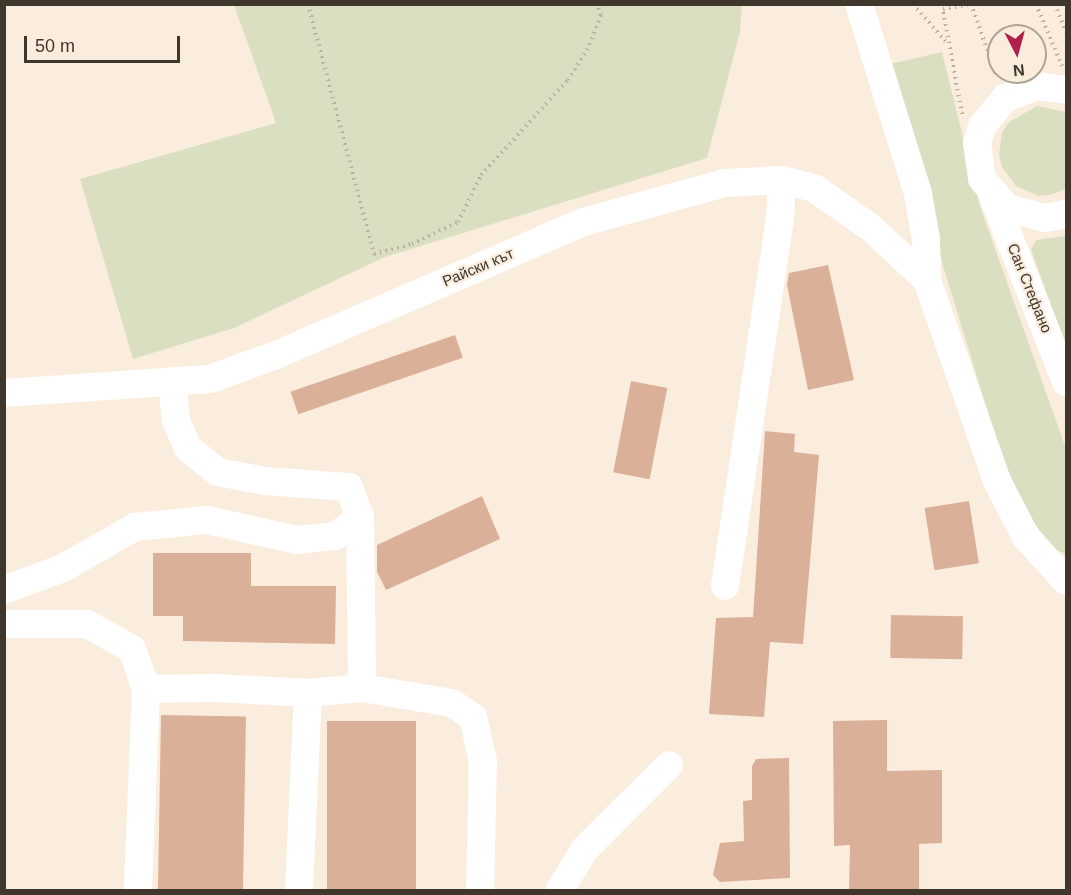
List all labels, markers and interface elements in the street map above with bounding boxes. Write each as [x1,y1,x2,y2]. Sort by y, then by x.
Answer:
scale bar [27,24,183,62]
north arrow [987,24,1047,84]
text: 50 m [35,36,75,56]
text: N [1012,61,1025,79]
street label: Сан Стефано [1004,241,1056,335]
street label: Райски кът [440,244,516,290]

